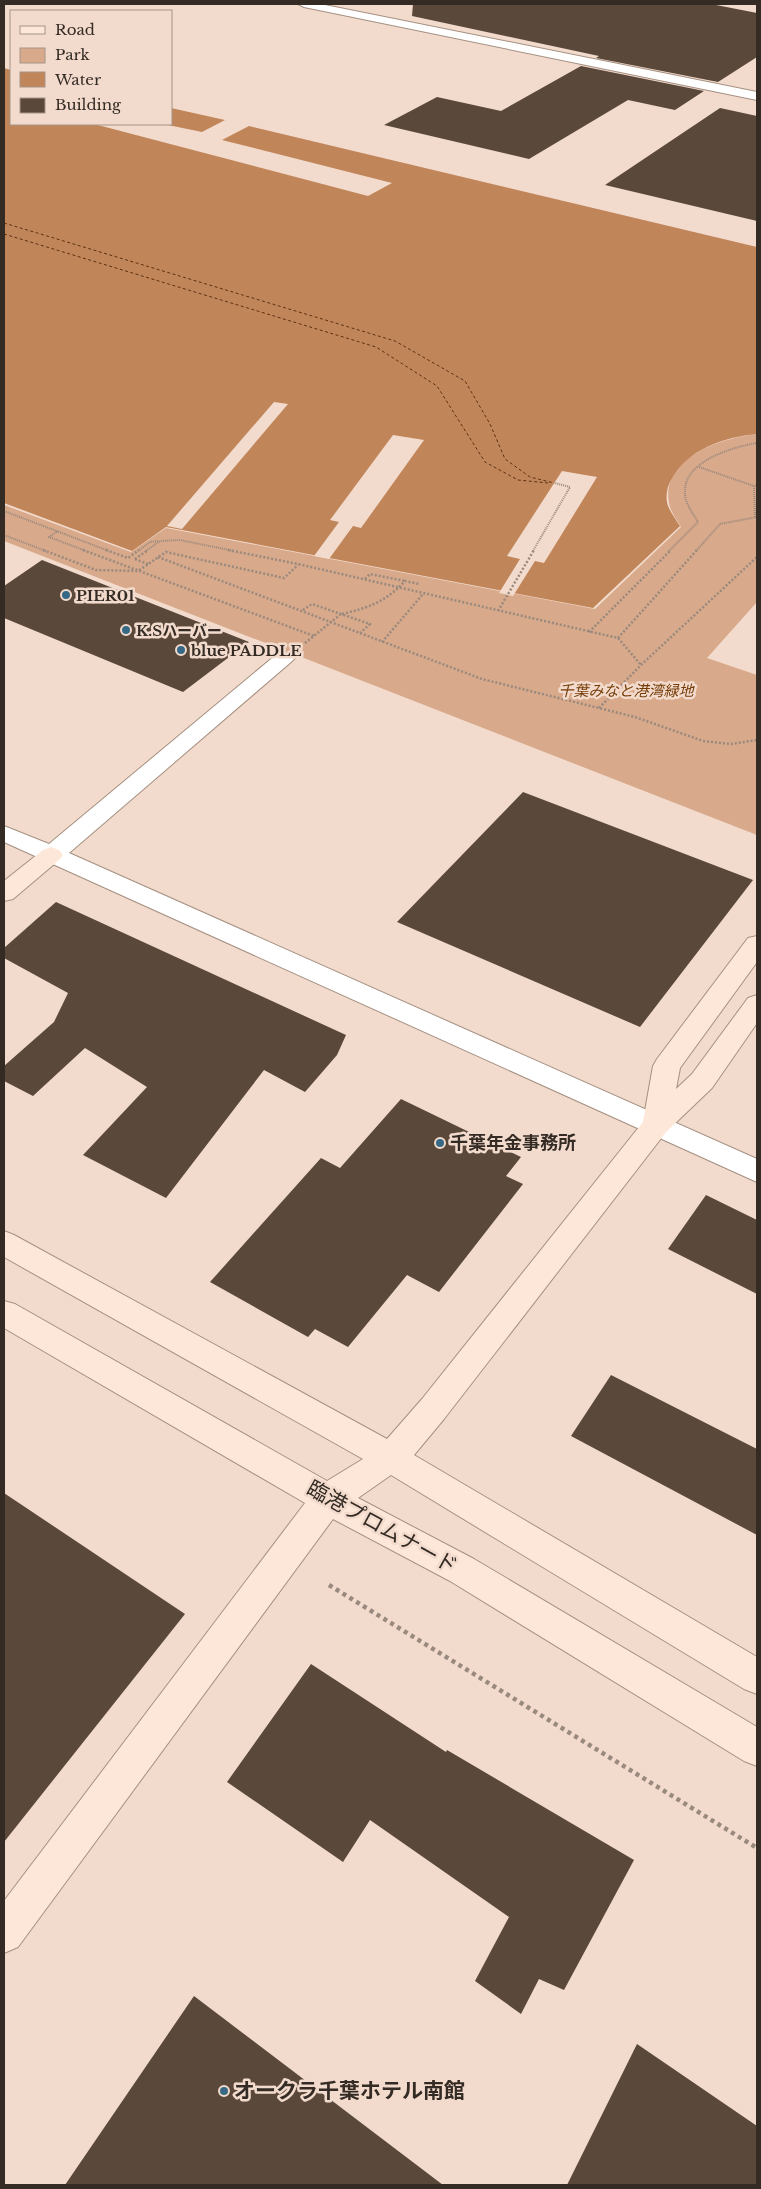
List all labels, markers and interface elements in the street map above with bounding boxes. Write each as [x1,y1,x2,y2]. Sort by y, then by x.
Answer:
legend [10,10,172,125]
text: Road [55,20,95,39]
text: Park [55,45,91,64]
text: Water [54,70,102,89]
text: Building [55,95,122,114]
place label: PIER01 [76,586,135,605]
marker: PIER01 [60,589,72,601]
place label: K.Sハーバー [136,621,222,640]
marker: K.Sハーバー [120,624,132,636]
place label: blue PADDLE [190,641,302,660]
marker: blue PADDLE [175,644,187,656]
park label: 千葉みなと港湾緑地 [558,681,695,700]
place label: 千葉年金事務所 [450,1132,576,1154]
marker: 千葉年金事務所 [434,1137,446,1149]
street label: 臨港プロムナード [302,1475,462,1579]
place label: オークラ千葉ホテル南館 [234,2078,465,2104]
marker: オークラ千葉ホテル南館 [218,2085,230,2097]

